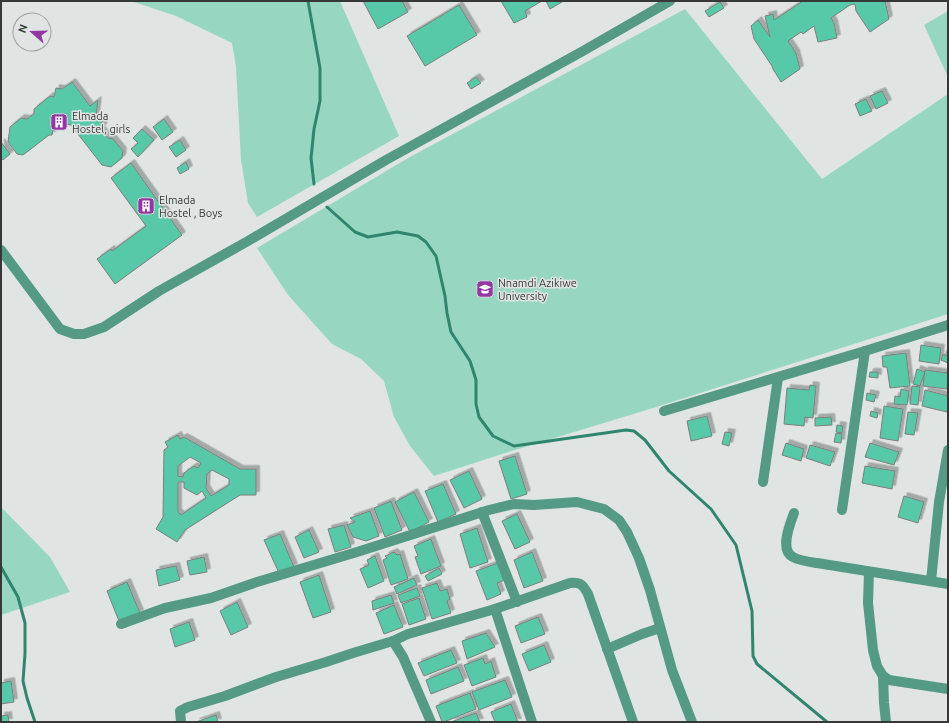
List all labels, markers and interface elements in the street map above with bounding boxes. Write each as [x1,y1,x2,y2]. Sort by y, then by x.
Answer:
north arrow [12,12,52,52]
text: N [16,23,30,34]
place label: Elmada Hostel, girls [72,110,130,135]
building icon: Elmada Hostel, girls [49,112,69,132]
place label: Elmada Hostel , Boys [159,194,223,219]
building icon: Elmada Hostel , Boys [136,196,156,216]
place label: Nnamdi Azikiwe University [498,277,577,302]
school or university icon: Nnamdi Azikiwe University [475,279,495,299]

